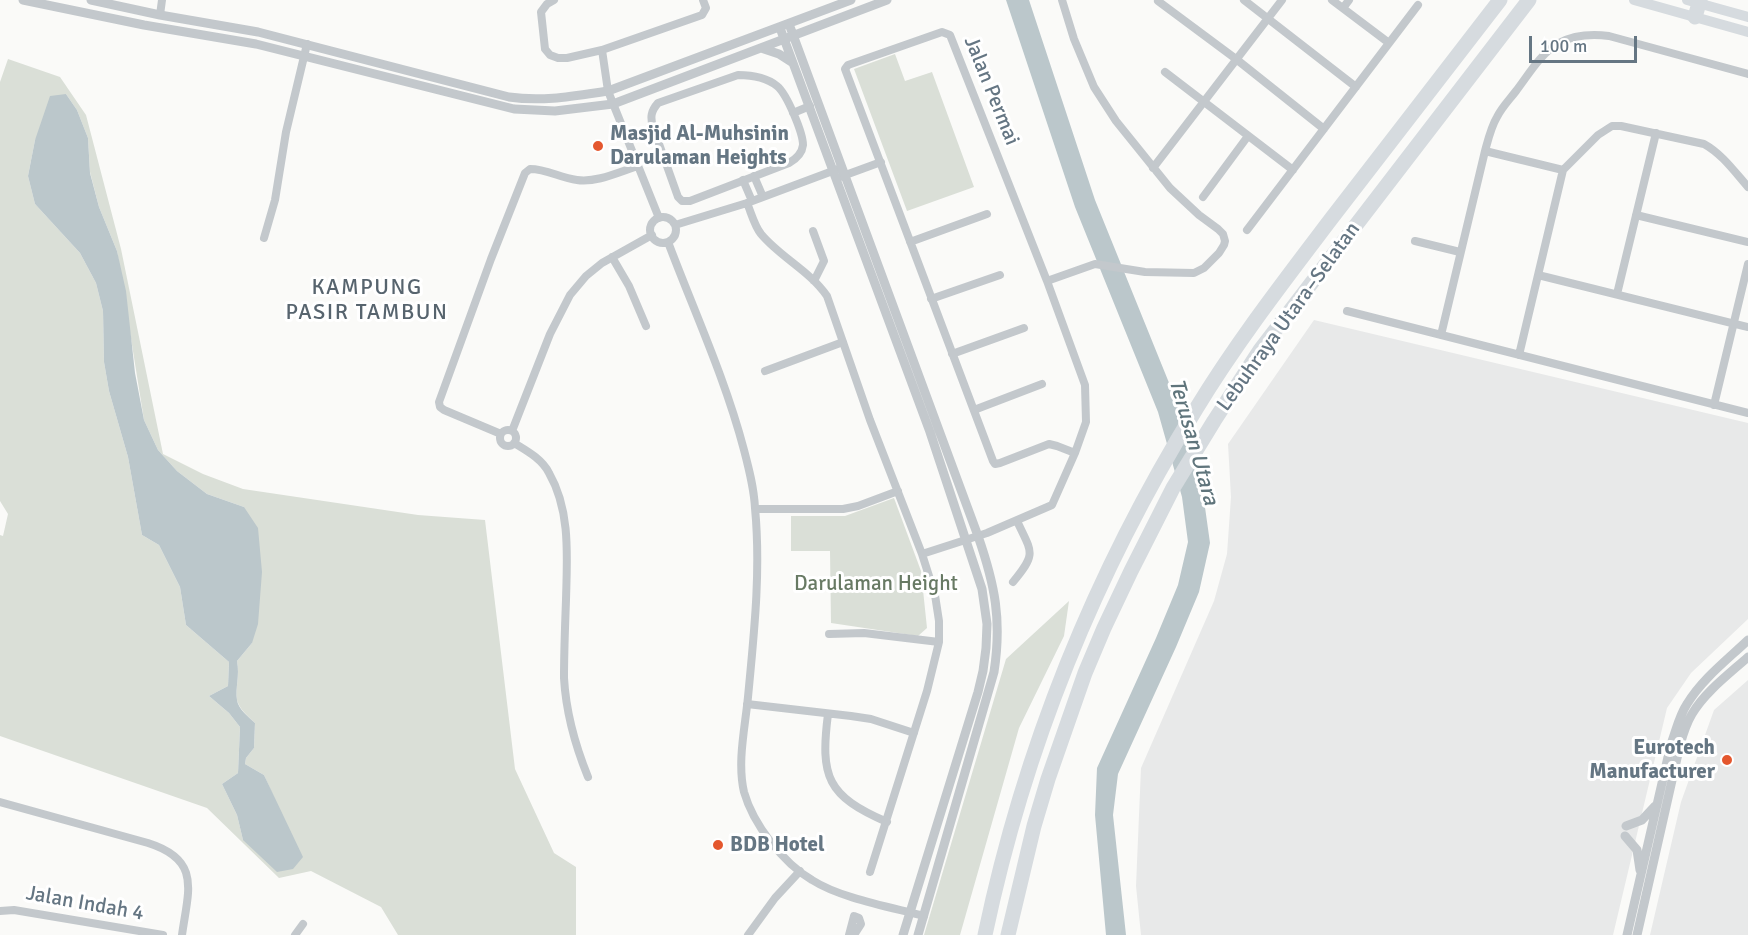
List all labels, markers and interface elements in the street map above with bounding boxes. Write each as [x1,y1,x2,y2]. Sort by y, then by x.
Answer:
scale bar [1532,24,1640,62]
street label: Jalan Permai [958,33,1024,149]
text: 100 m [1540,35,1587,57]
place label: Masjid Al-Muhsinin Darulaman Heights [610,121,789,171]
marker: Masjid Al-Muhsinin Darulaman Heights [591,139,605,153]
street label: Lebuhraya Utara–Selatan [1212,218,1366,416]
district label: KAMPUNG PASIR TAMBUN [286,275,448,326]
water label: Terusan Utara [1162,376,1224,508]
park label: Darulaman Height [794,571,958,597]
place label: Eurotech Manufacturer [1589,735,1715,785]
marker: Eurotech Manufacturer [1720,753,1734,767]
place label: BDB Hotel [730,832,825,858]
marker: BDB Hotel [711,838,725,852]
street label: Jalan Indah 4 [24,881,146,927]

